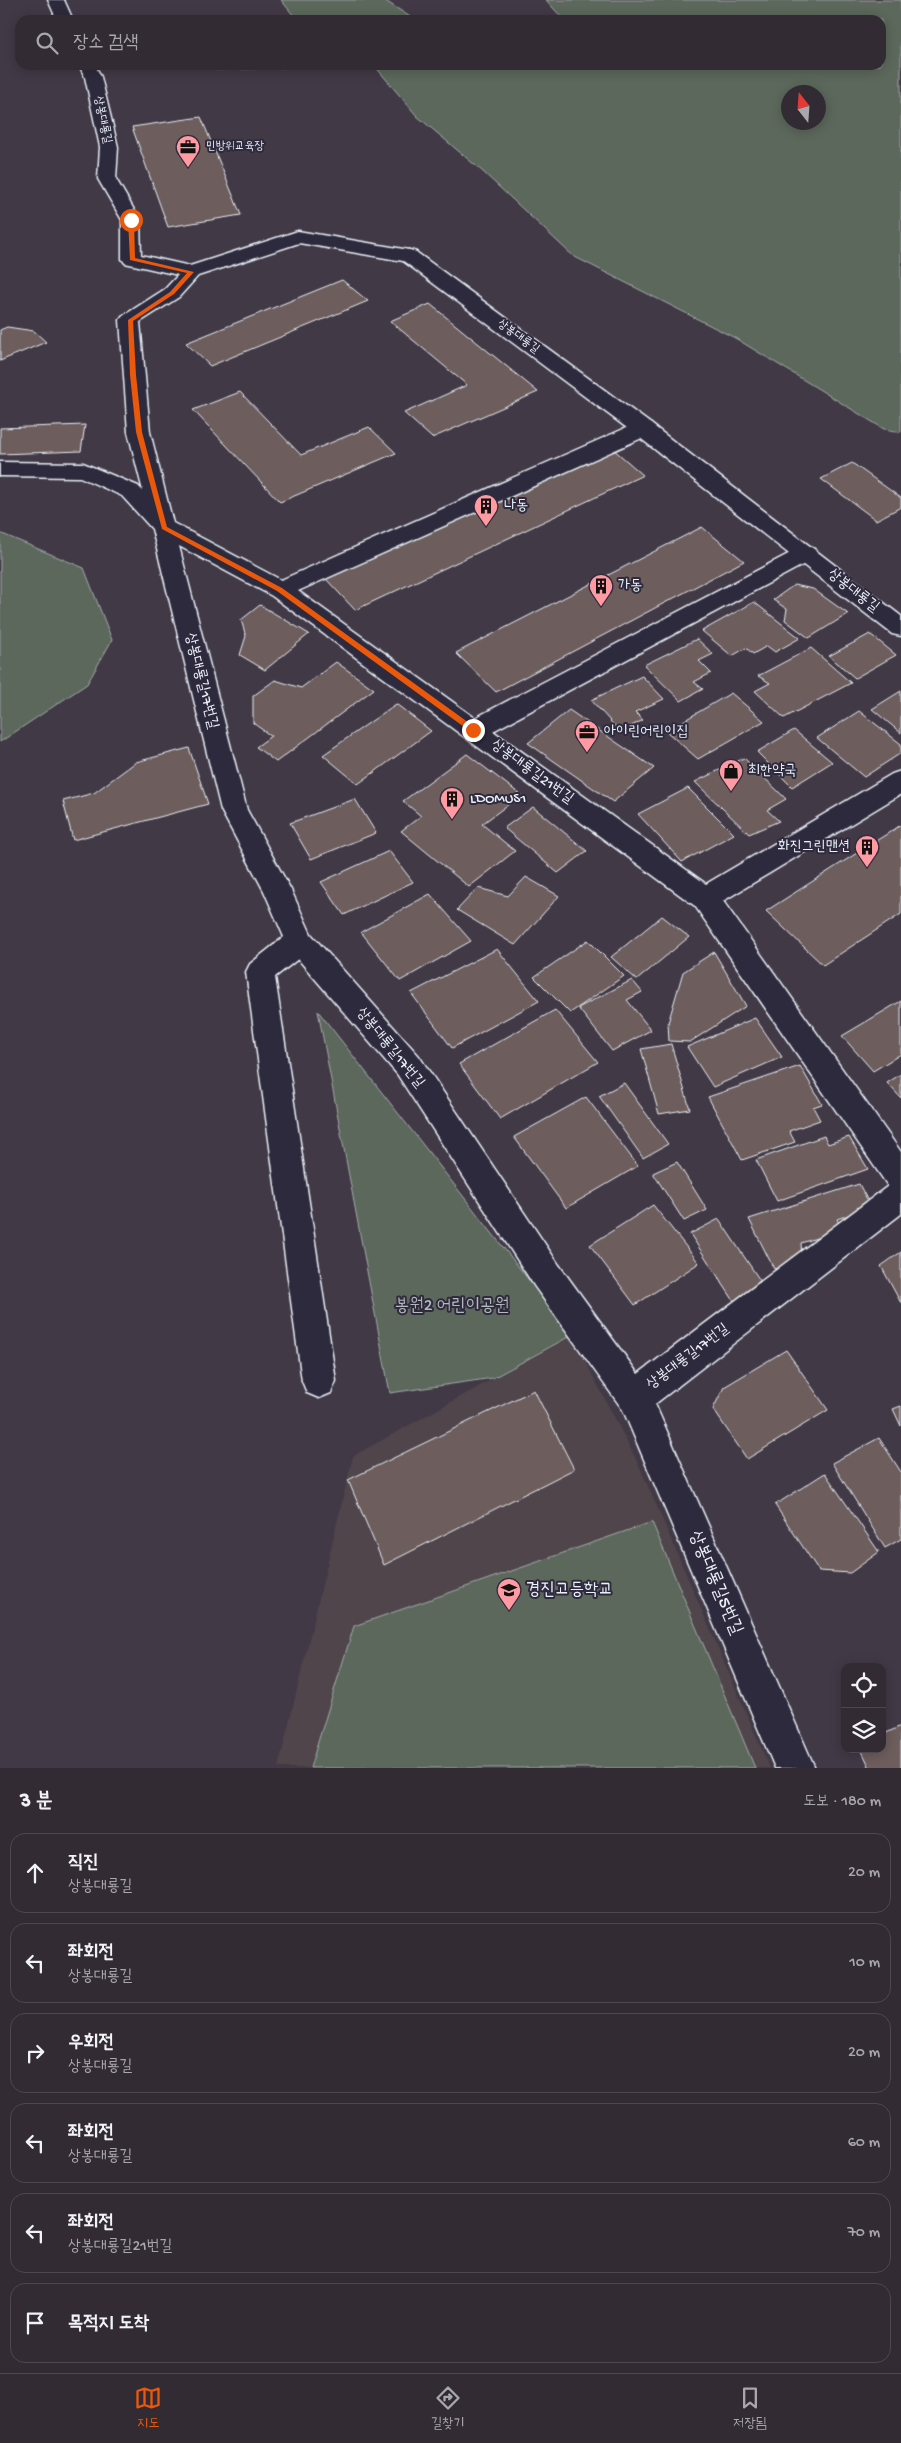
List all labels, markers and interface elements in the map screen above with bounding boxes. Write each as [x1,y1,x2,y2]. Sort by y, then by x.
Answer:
search box [15,15,886,70]
icon: search [33,29,61,57]
text: 장소 검색 [73,32,139,55]
north arrow [781,85,826,130]
street label: 상봉대룡길 [90,95,114,145]
office icon: 민방위교육장 [175,134,201,168]
place label: 민방위교육장 [206,140,264,154]
route start [120,209,143,232]
street label: 상봉대룡길 [494,317,542,357]
building icon: 나동 [473,493,499,527]
place label: 나동 [504,497,528,515]
street label: 상봉대룡길 [824,565,882,617]
building icon: 가동 [588,573,614,607]
place label: 가동 [618,577,642,595]
street label: 상봉대룡길17번길 [180,631,222,731]
route end [462,719,485,742]
office icon: 아이린어린이집 [574,719,600,753]
place label: 아이린어린이집 [604,723,689,741]
street label: 상봉대룡길21번길 [487,736,577,808]
shop icon: 최한약국 [718,758,744,792]
place label: 최한약국 [748,762,796,780]
building icon: LDOMUS1 [439,786,465,820]
place label: LDOMUS1 [470,790,526,808]
building icon: 화진그린맨션 [854,834,880,868]
place label: 화진그린맨션 [778,838,850,856]
street label: 상봉대룡길17번길 [352,1004,428,1092]
park label: 봉원2 어린이공원 [395,1296,509,1317]
street label: 상봉대룡길17번길 [643,1320,733,1394]
street label: 상봉대룡길5번길 [684,1528,747,1639]
school or university icon: 경진고등학교 [496,1577,522,1611]
place label: 경진고등학교 [526,1580,613,1601]
map controls [841,1663,886,1753]
button: locate [841,1663,886,1708]
button: layers [841,1708,886,1753]
text: 3 분 [20,1790,53,1815]
text: 도보 · 180 m [803,1793,881,1812]
text: 직진 [68,1852,99,1875]
icon: ahead [21,1859,49,1887]
text: 20 m [848,1864,880,1883]
text: 상봉대룡길 [68,1878,132,1897]
text: 좌회전 [68,1942,114,1965]
icon: left [21,1949,49,1977]
text: 10 m [849,1954,880,1973]
text: 상봉대룡길 [68,1968,132,1987]
text: 우회전 [68,2032,114,2055]
icon: right [21,2039,49,2067]
text: 20 m [848,2044,880,2063]
text: 상봉대룡길 [68,2058,132,2077]
text: 좌회전 [68,2122,114,2145]
icon: left [21,2129,49,2157]
text: 60 m [848,2134,880,2153]
text: 상봉대룡길 [68,2148,132,2167]
text: 좌회전 [68,2212,114,2235]
icon: left [21,2219,49,2247]
text: 70 m [847,2224,880,2243]
text: 상봉대룡길21번길 [68,2238,172,2257]
icon: arrive [21,2309,49,2337]
text: 목적지 도착 [68,2313,149,2336]
tab: 지도 [134,2384,162,2433]
tab: 길찾기 [431,2384,465,2433]
tab: 저장됨 [733,2384,767,2433]

